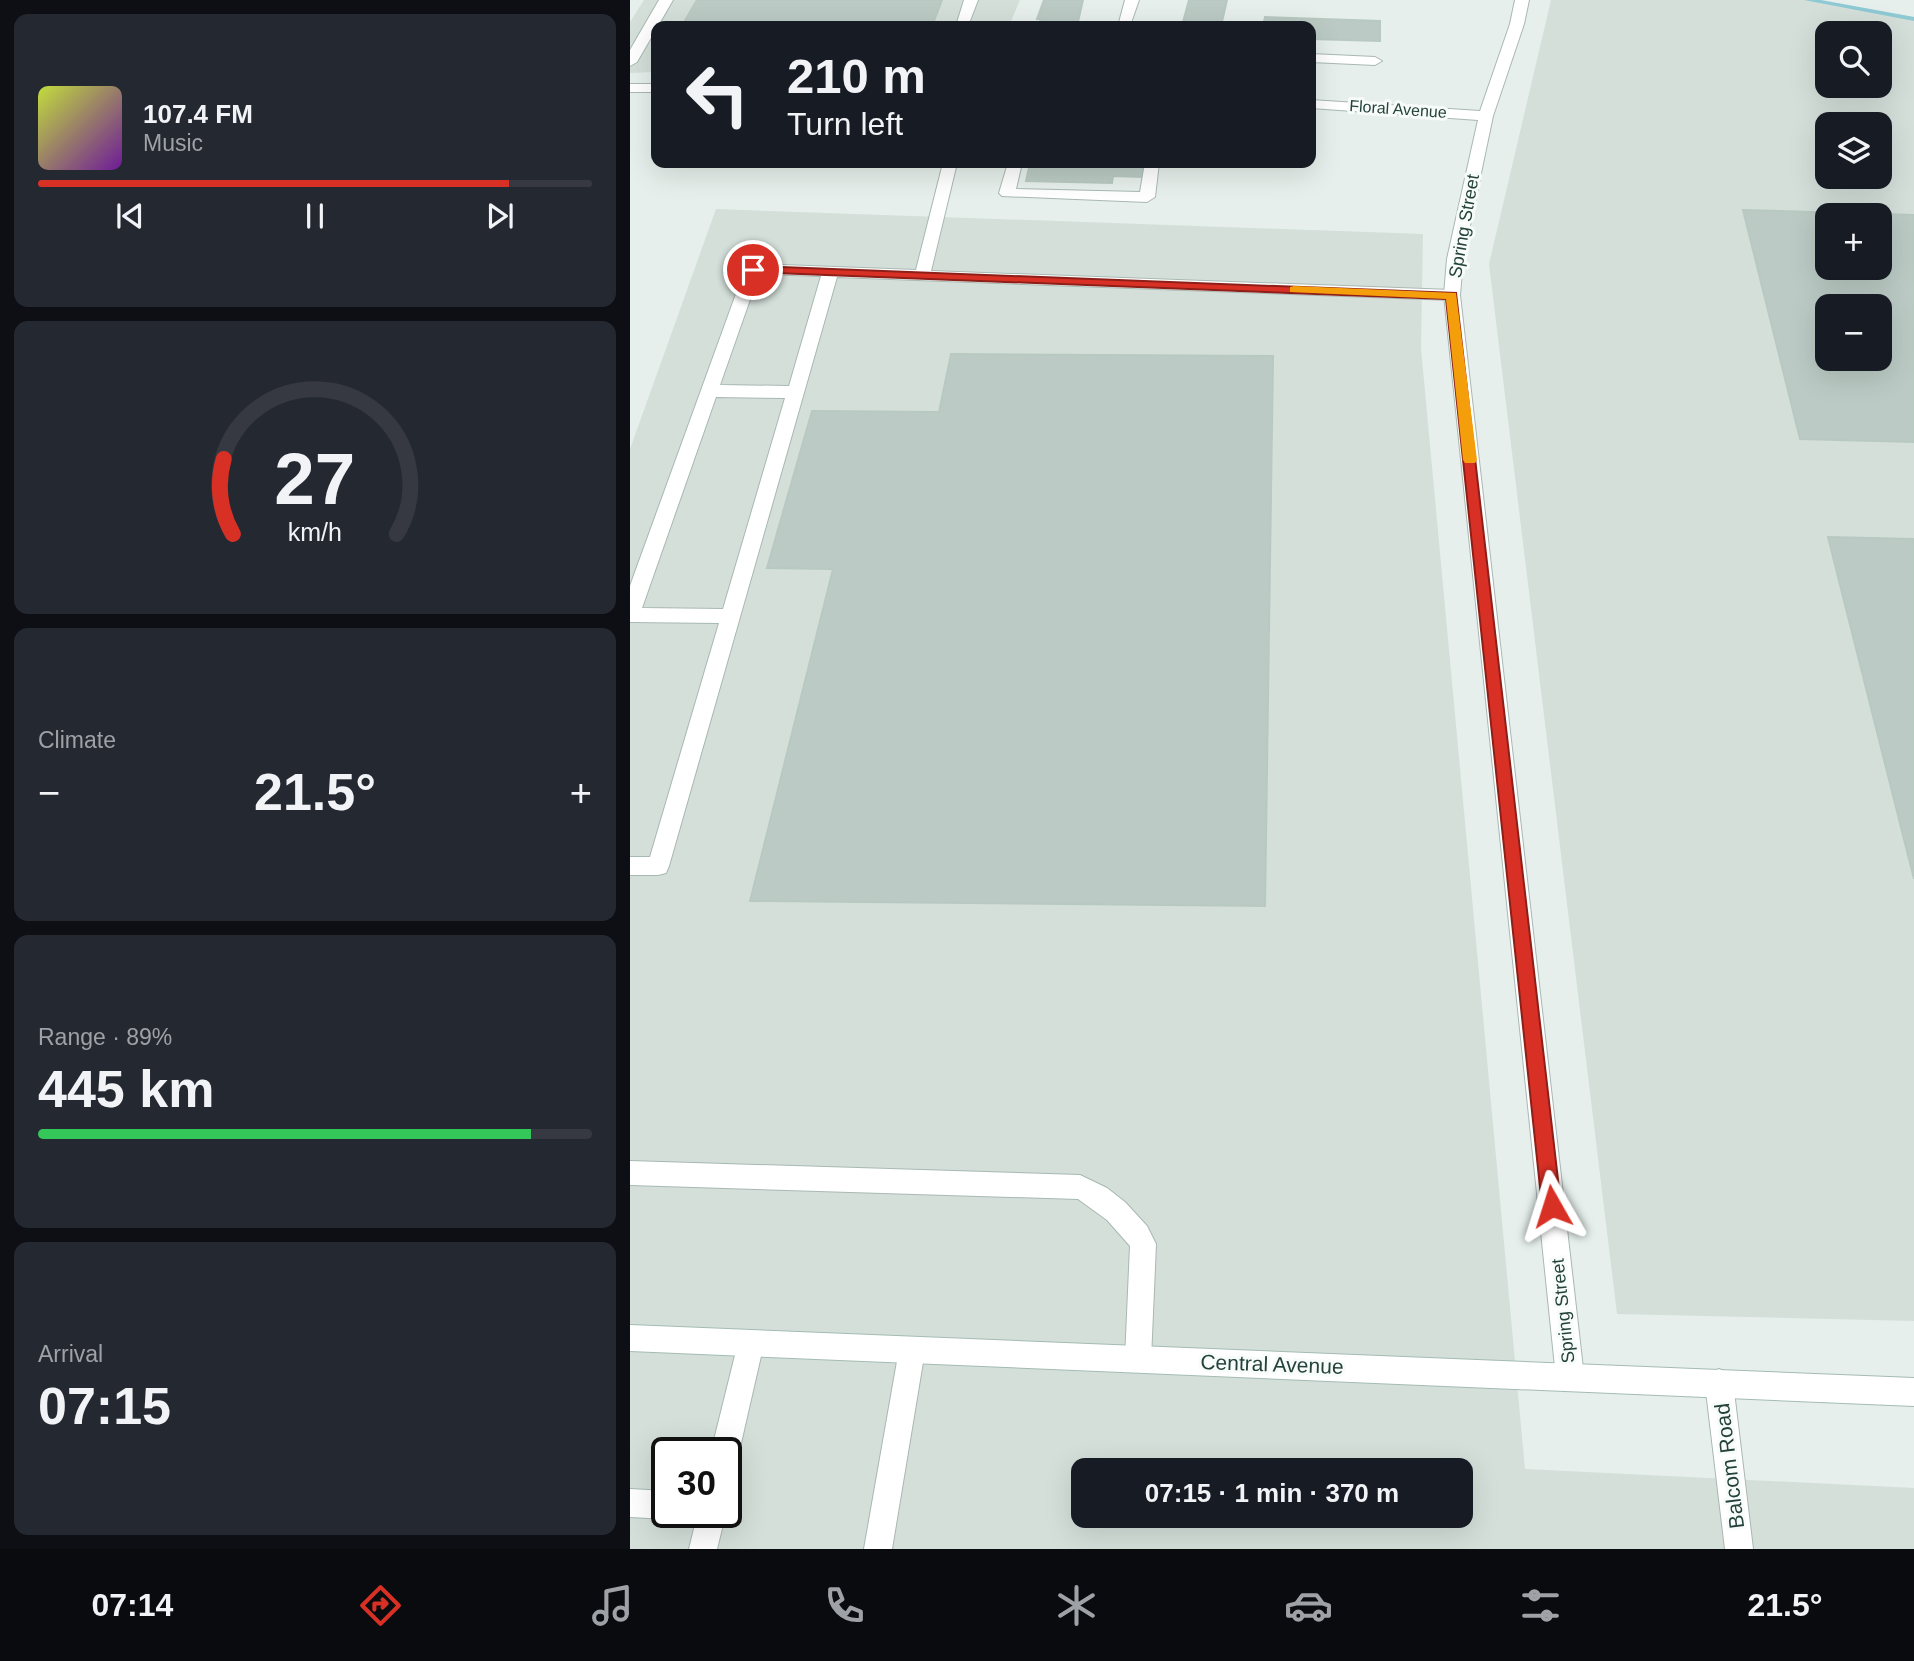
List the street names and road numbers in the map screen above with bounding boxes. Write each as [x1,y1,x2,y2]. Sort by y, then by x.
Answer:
street label: Floral Avenue [1349,97,1447,121]
street label: Spring Street [1445,173,1483,279]
street label: Spring Street [1548,1258,1578,1364]
street label: Central Avenue [1200,1350,1344,1378]
street label: Balcom Road [1710,1402,1748,1530]

